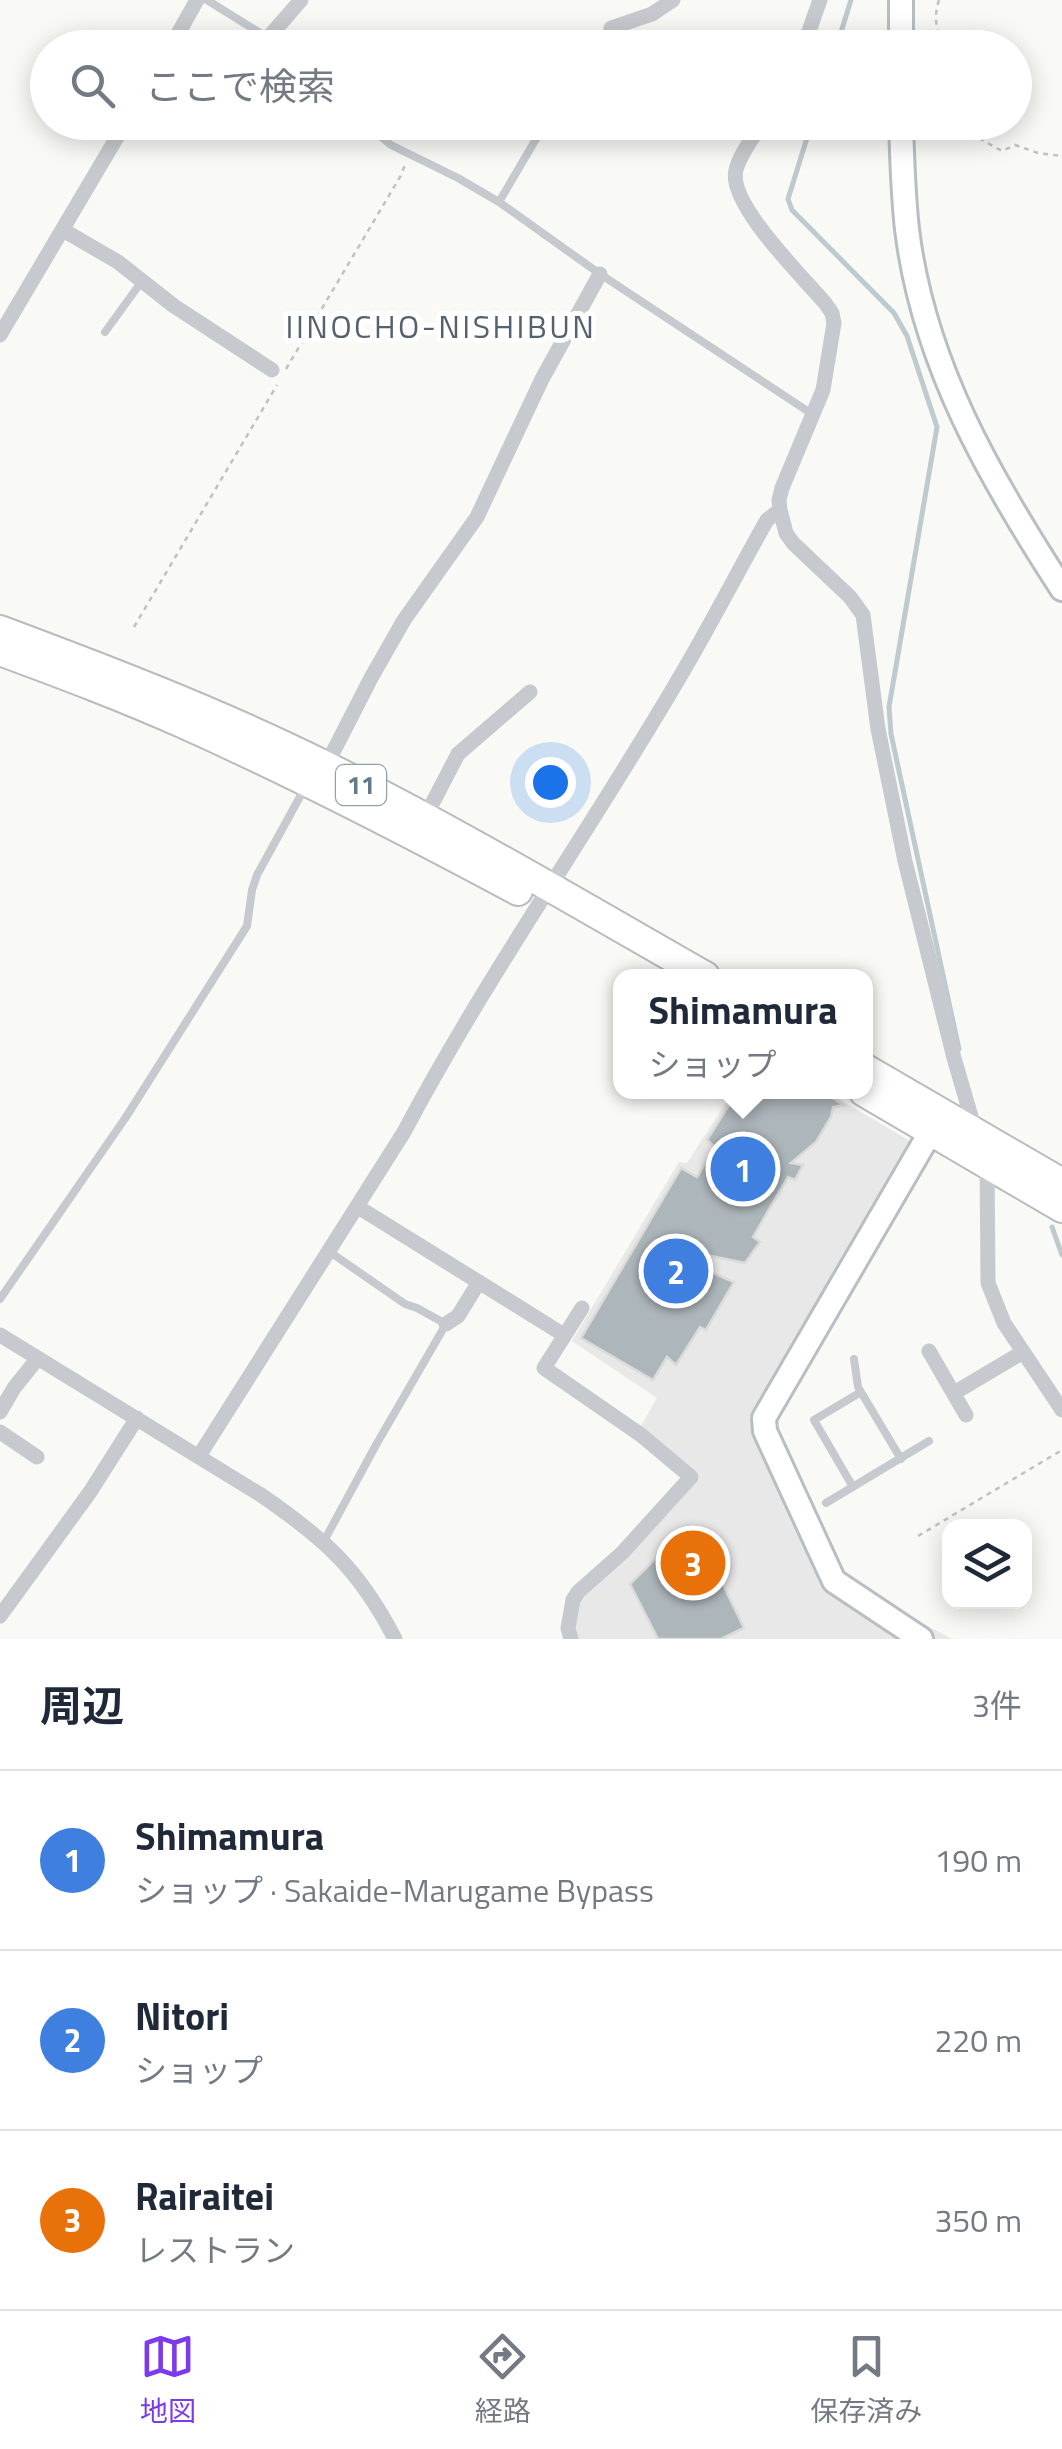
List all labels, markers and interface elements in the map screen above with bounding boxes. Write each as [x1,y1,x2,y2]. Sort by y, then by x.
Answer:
search box [30,30,1032,140]
text: ここで検索 [145,57,335,115]
icon: search [65,58,120,113]
district label: IINOCHO-NISHIBUN [286,302,596,350]
your location [525,757,576,808]
road number: 11 [336,765,386,805]
popup [613,969,873,1099]
text: Shimamura [648,981,838,1039]
text: ショップ [648,1040,776,1088]
pin: 1 [710,1132,776,1206]
pin: 2 [644,1234,708,1308]
map controls [942,1519,1032,1609]
button: layers [942,1519,1032,1609]
pin: 3 [660,1526,726,1600]
text: 周辺 [40,1673,124,1737]
text: 3件 [972,1681,1022,1729]
text: Shimamura [135,1807,324,1865]
text: 1 [64,1836,81,1884]
text: 190 m [934,1836,1022,1884]
text: ショップ · Sakaide-Marugame Bypass [135,1866,654,1914]
text: Nitori [135,1987,229,2045]
text: 2 [64,2016,81,2064]
text: 220 m [934,2016,1022,2064]
text: ショップ [135,2046,263,2094]
text: Rairaitei [135,2167,274,2225]
text: 3 [64,2196,81,2244]
text: 350 m [934,2196,1022,2244]
text: レストラン [135,2226,295,2274]
tab: 地図 [140,2329,196,2432]
tab: 経路 [475,2329,531,2432]
tab: 保存済み [810,2329,922,2432]

